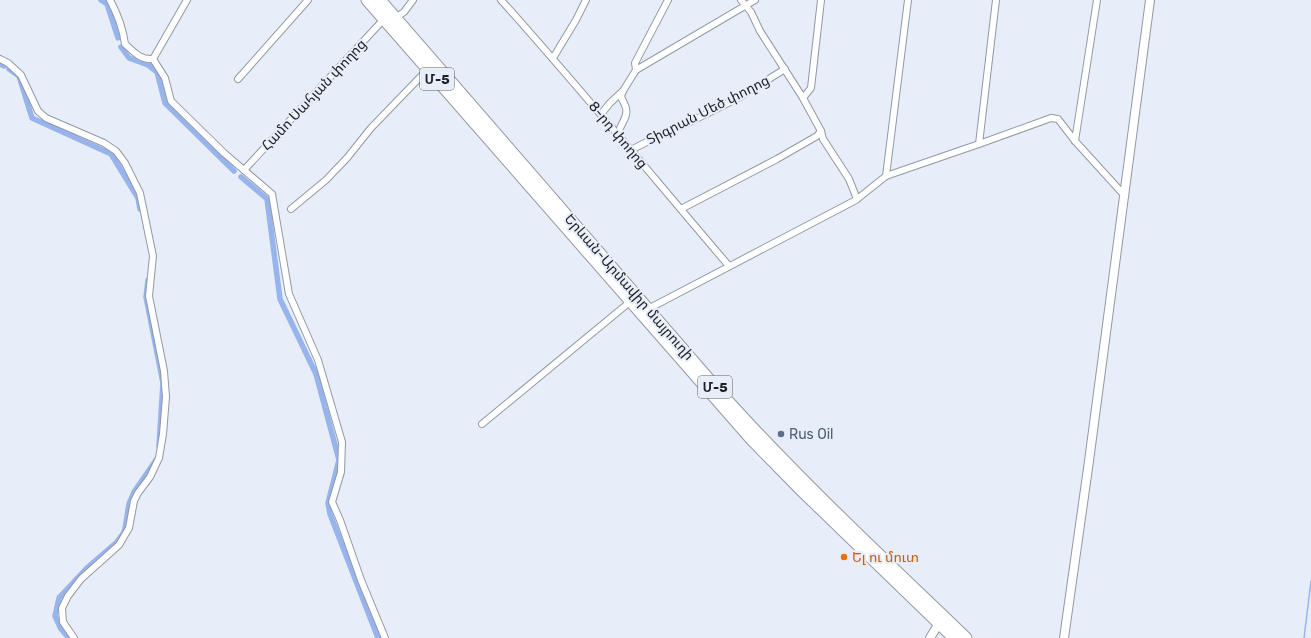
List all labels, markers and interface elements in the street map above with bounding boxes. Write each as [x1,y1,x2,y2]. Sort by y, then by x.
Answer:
street label: Համո Սահյան փողոց [258,36,370,154]
road number: Մ-5 [420,68,454,90]
street label: Տիգրան Մեծ փողոց [644,72,772,148]
street label: 8-րդ փողոց [585,98,651,172]
street label: Երևան-Արմավիր մայրուղի [561,210,697,364]
road number: Մ-5 [698,376,732,398]
place label: Rus Oil [789,426,833,443]
marker: Rus Oil [776,429,786,439]
place label: Ել ու մուտ [852,549,919,566]
marker: Ել ու մուտ [839,552,849,562]

